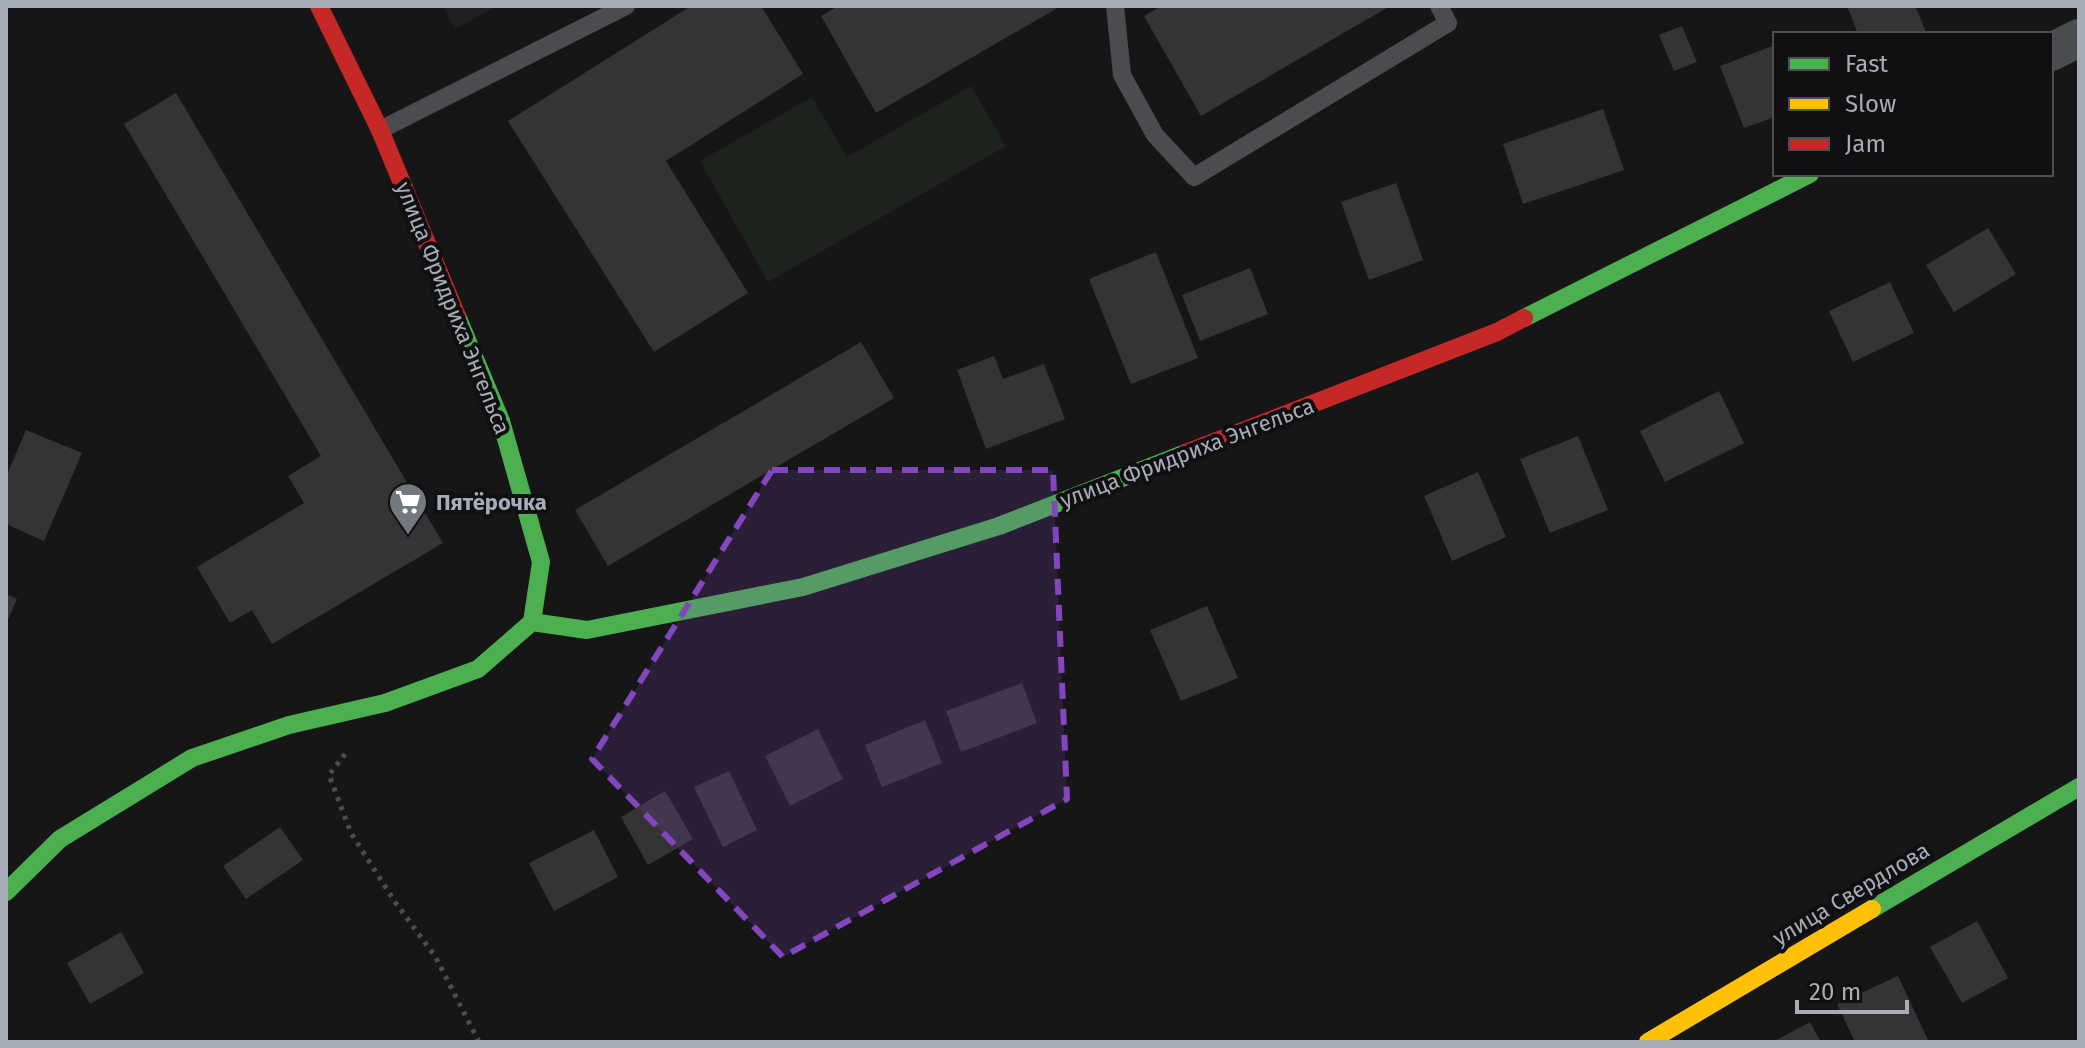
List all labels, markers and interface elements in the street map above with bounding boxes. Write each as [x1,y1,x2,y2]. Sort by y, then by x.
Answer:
legend [1773,32,2053,176]
text: Fast [1845,50,1888,78]
text: Slow [1845,90,1896,118]
text: Jam [1845,130,1886,158]
street label: улица Фридриха Энгельса [390,178,516,438]
street label: улица Фридриха Энгельса [1056,392,1318,514]
supermarket icon: Пятёрочка [387,481,429,536]
place label: Пятёрочка [436,489,547,516]
street label: улица Свердлова [1768,837,1934,951]
scale bar [1797,964,1907,1014]
text: 20 m [1809,978,1861,1006]

